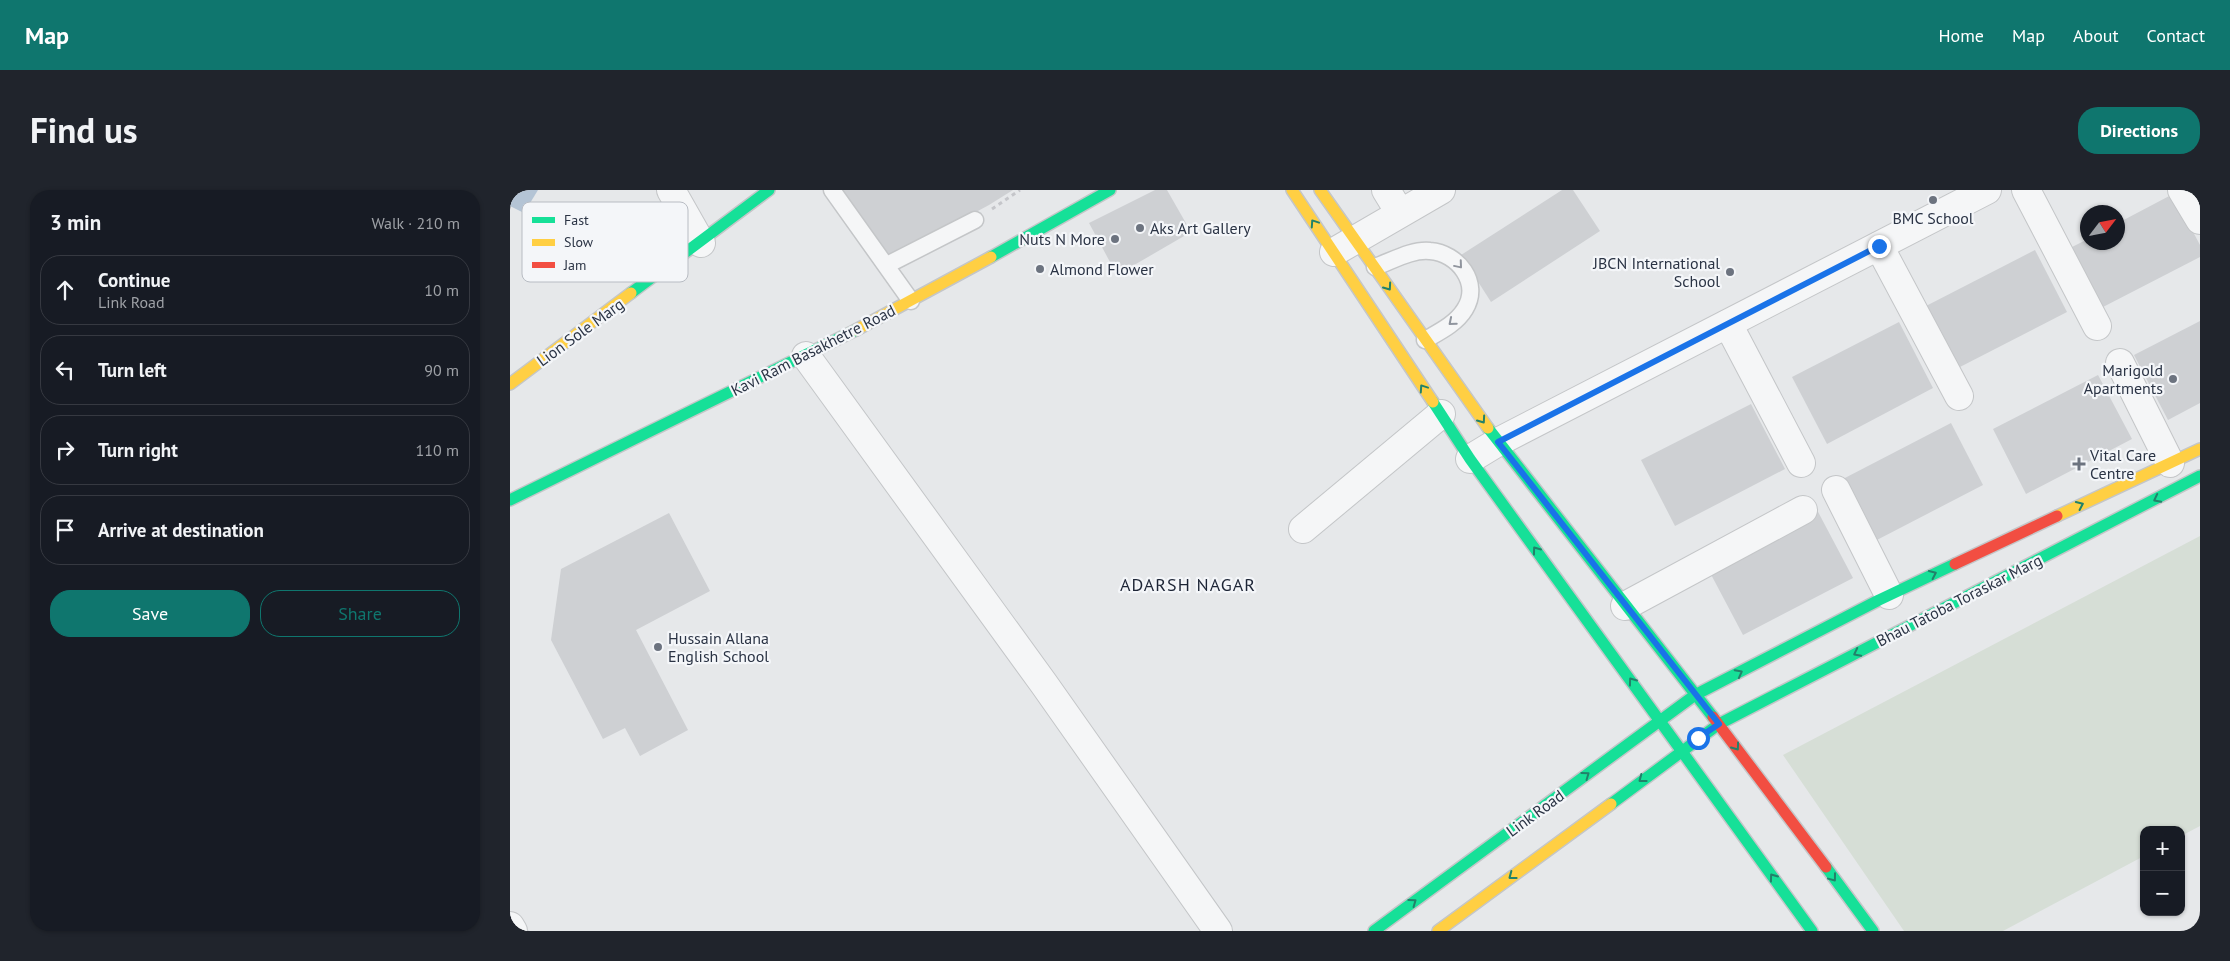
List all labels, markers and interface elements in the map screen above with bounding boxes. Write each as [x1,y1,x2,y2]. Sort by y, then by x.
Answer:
text: Map [25,20,69,51]
text: Home [1938,24,1984,47]
text: Map [2012,24,2045,47]
text: About [2073,24,2119,47]
text: Contact [2147,24,2205,47]
text: Find us [30,107,138,153]
button: Directions [2078,107,2200,154]
marker: BMC School [1927,194,1939,206]
legend [522,202,688,282]
north arrow [2080,205,2125,250]
place label: BMC School [1892,208,1974,228]
text: 3 min [50,209,101,236]
text: Fast [564,211,589,229]
text: Walk · 210 m [371,213,460,233]
place label: Aks Art Gallery [1150,218,1251,238]
one-way arrow [1311,220,1320,229]
marker: Aks Art Gallery [1134,222,1146,234]
place label: Nuts N More [1019,229,1105,249]
text: Slow [564,233,594,251]
marker: Nuts N More [1109,233,1121,245]
route end [1868,235,1891,258]
place label: JBCN International School [1592,253,1720,291]
text: Jam [563,256,586,274]
place label: Almond Flower [1050,259,1154,279]
one-way arrow [1453,260,1462,269]
marker: Almond Flower [1034,263,1046,275]
marker: JBCN International School [1724,266,1736,278]
text: Continue [98,268,170,292]
icon: ahead [51,276,79,304]
text: 10 m [424,280,459,300]
one-way arrow [1383,281,1391,290]
text: Link Road [98,292,165,312]
street label: Lion Sole Marg [532,294,628,370]
street label: Kavi Ram Basakhetre Road [728,300,898,400]
one-way arrow [1449,317,1458,326]
icon: left [51,356,79,384]
text: Turn left [98,358,167,382]
text: 90 m [424,360,459,380]
place label: Marigold Apartments [2084,360,2163,398]
marker: Marigold Apartments [2167,373,2179,385]
one-way arrow [1420,384,1429,394]
one-way arrow [1476,414,1485,424]
icon: right [51,436,79,464]
text: Turn right [98,438,178,462]
text: 110 m [416,440,459,460]
place label: Vital Care Centre [2089,445,2156,483]
marker: Vital Care Centre [2072,457,2086,471]
one-way arrow [2153,493,2162,503]
one-way arrow [2075,501,2084,512]
icon: arrive [51,516,79,544]
text: Arrive at destination [98,518,264,542]
one-way arrow [1534,547,1542,556]
street label: Bhau Tatoba Toraskar Marg [1873,550,2045,650]
one-way arrow [1928,570,1937,580]
district label: ADARSH NAGAR [1120,573,1256,596]
button: Save [50,590,250,637]
button: Share [260,590,460,637]
place label: Hussain Allana English School [668,628,769,666]
marker: Hussain Allana English School [652,641,664,653]
one-way arrow [1853,647,1862,657]
one-way arrow [1733,669,1742,679]
one-way arrow [1629,677,1638,687]
route start [1687,727,1710,750]
one-way arrow [1730,741,1739,751]
one-way arrow [1580,772,1590,781]
one-way arrow [1638,773,1648,782]
street label: Link Road [1502,785,1568,841]
map controls [2140,826,2185,916]
button: + [2140,826,2185,871]
one-way arrow [1508,870,1518,879]
button: − [2140,871,2185,916]
one-way arrow [1827,872,1836,882]
one-way arrow [1770,873,1779,883]
one-way arrow [1407,899,1417,908]

